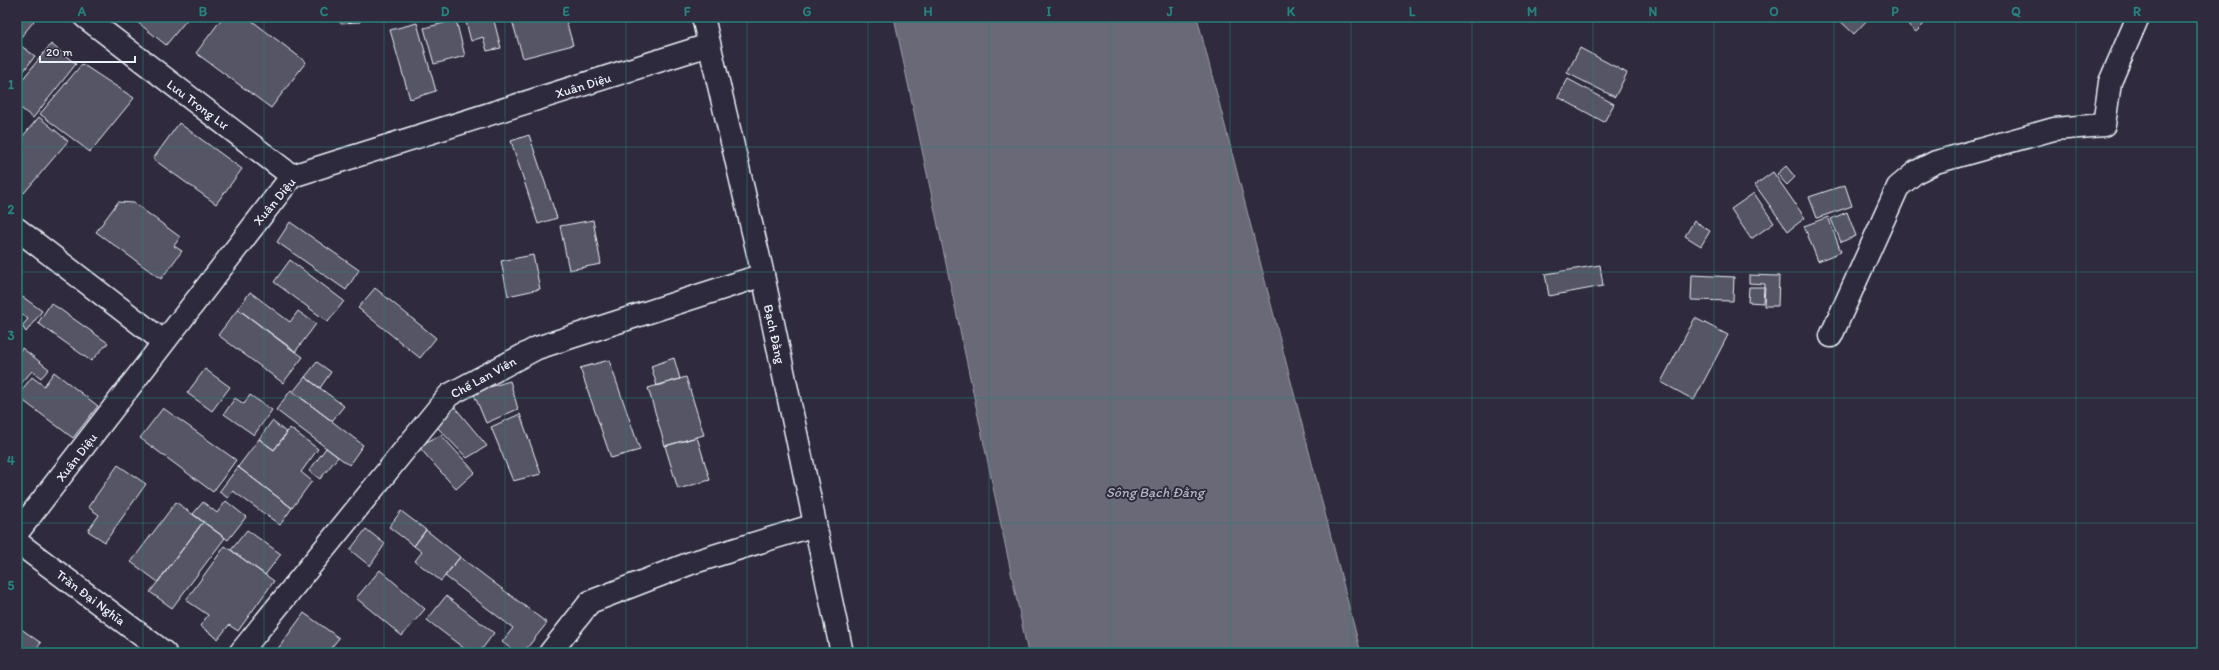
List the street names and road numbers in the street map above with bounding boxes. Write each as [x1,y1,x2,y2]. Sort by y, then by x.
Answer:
street label: Xuân Diệu [553,70,613,101]
street label: Lưu Trọng Lư [164,76,232,133]
street label: Xuân Diệu [250,174,299,228]
street label: Bạch Đằng [761,303,788,366]
street label: Chế Lan Viên [448,353,519,401]
street label: Xuân Diệu [53,430,100,485]
street label: Trần Đại Nghĩa [53,567,129,628]

